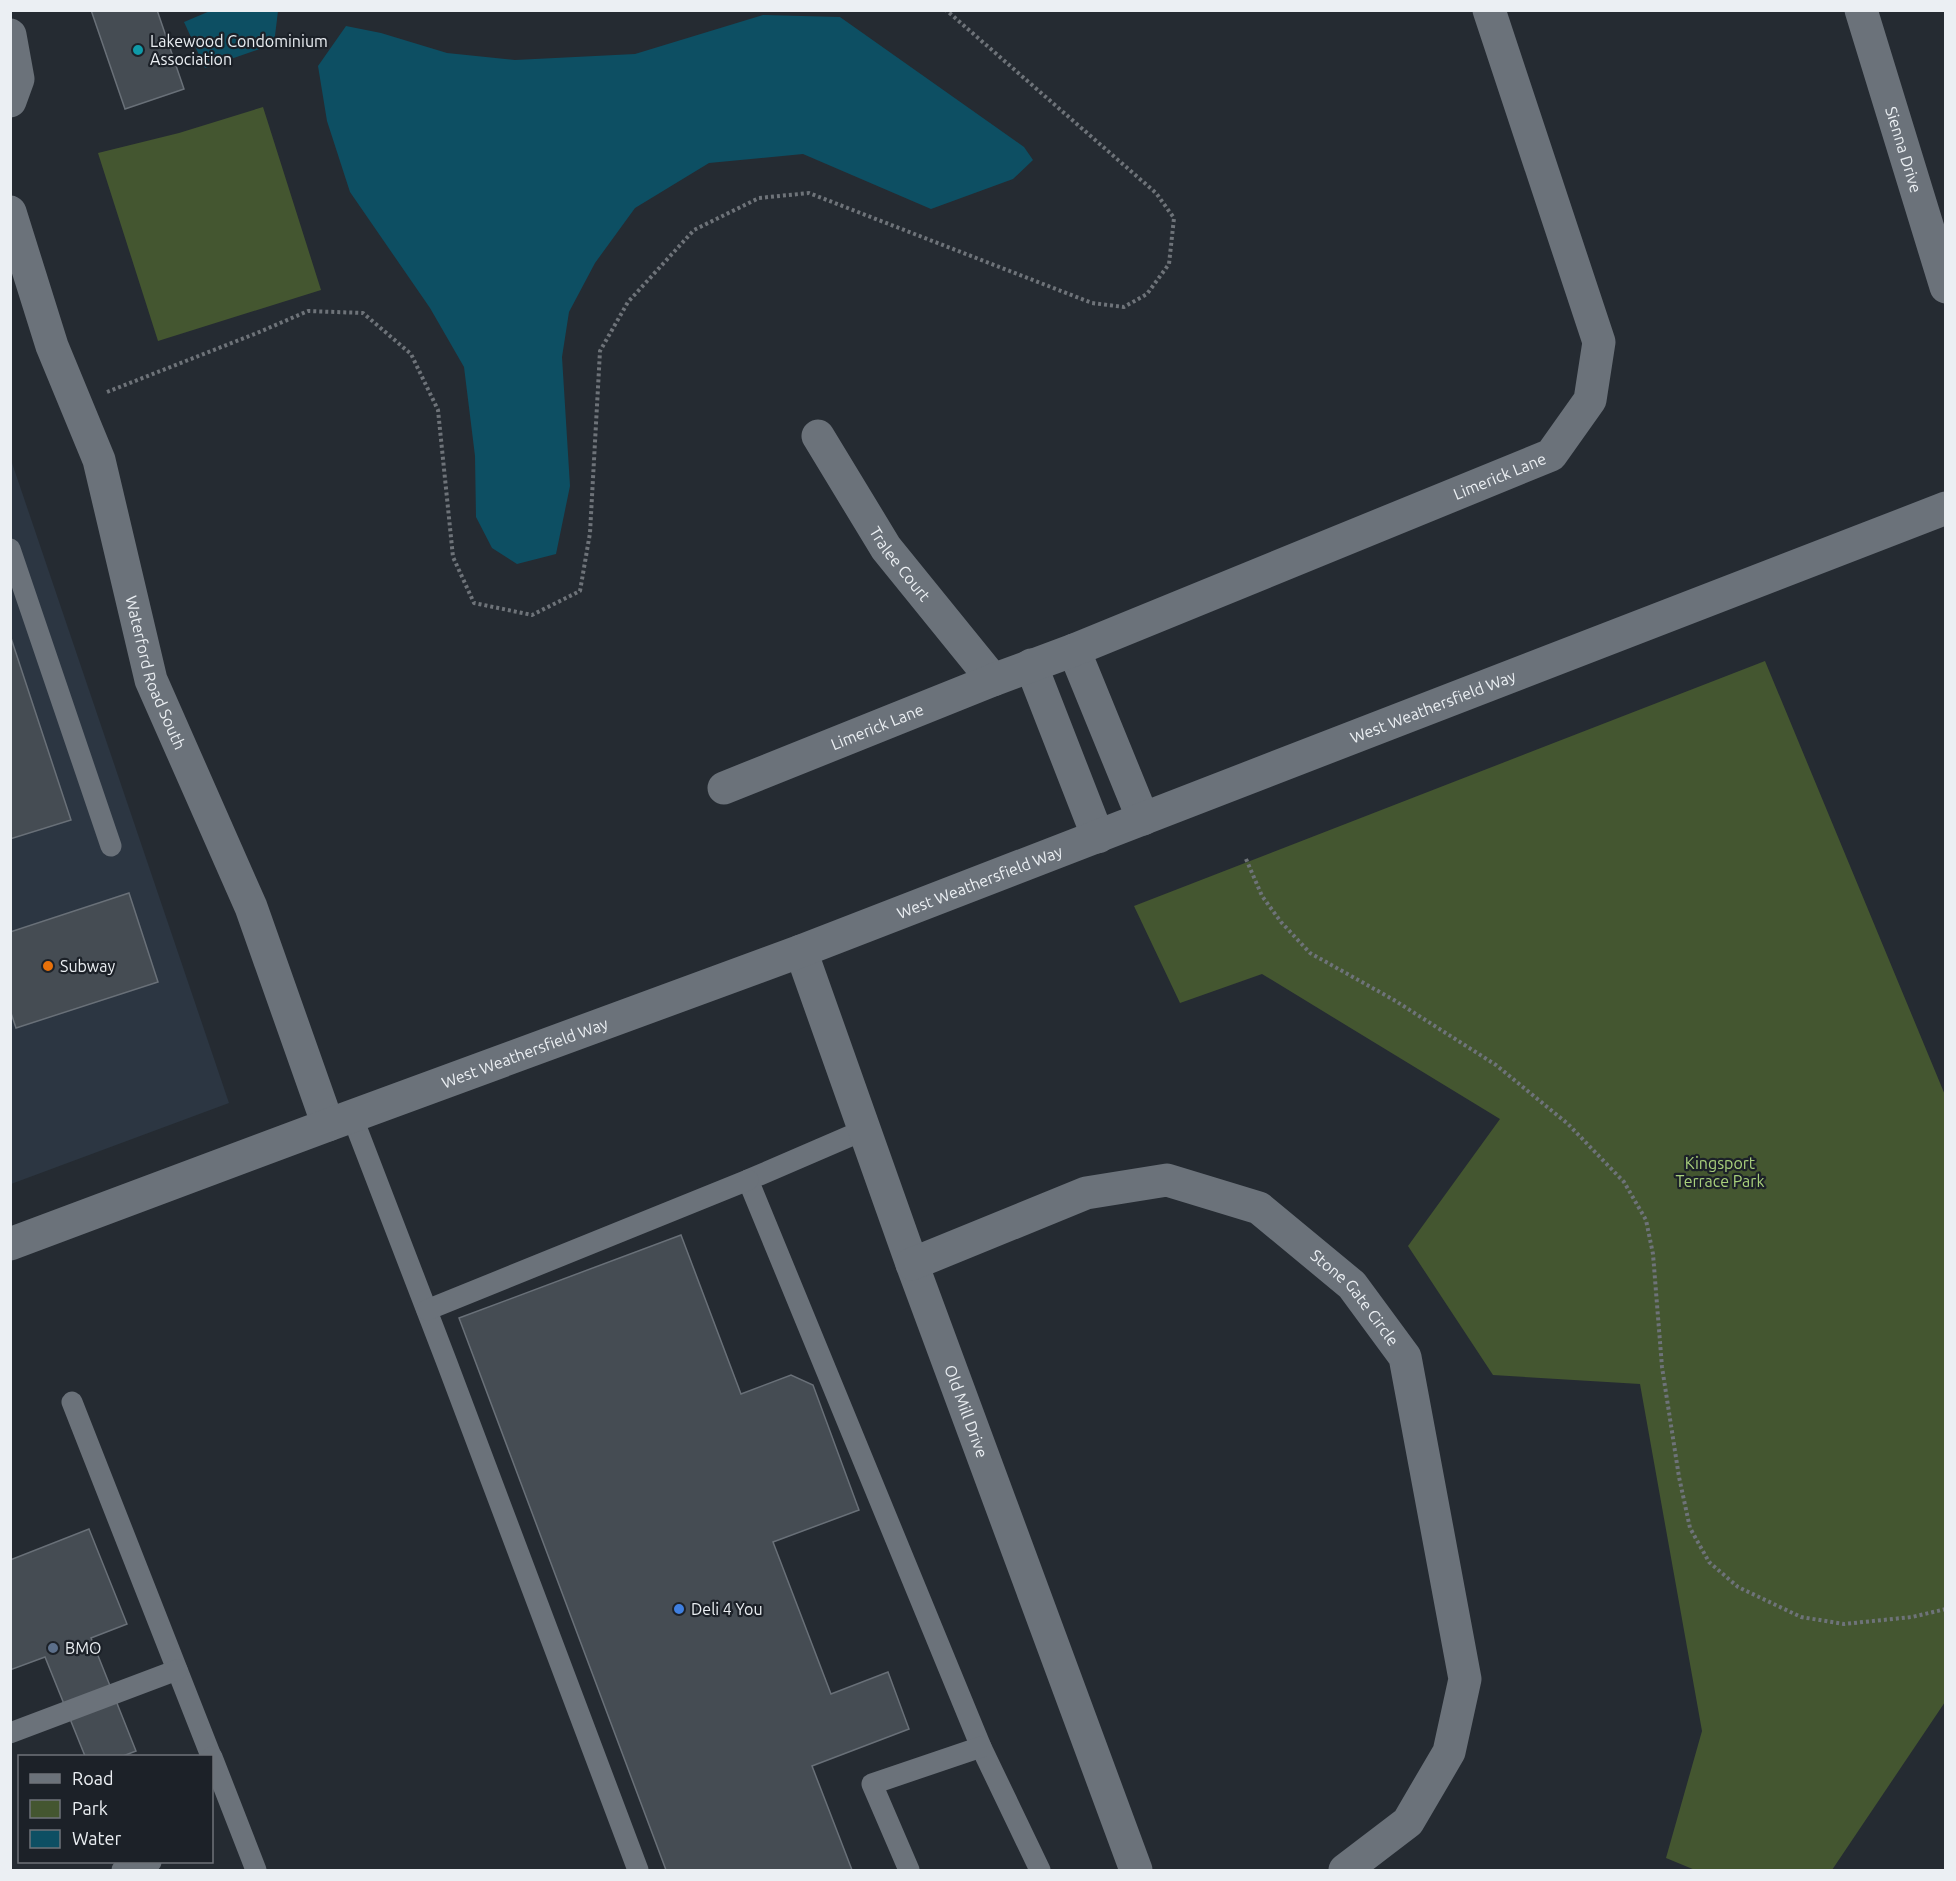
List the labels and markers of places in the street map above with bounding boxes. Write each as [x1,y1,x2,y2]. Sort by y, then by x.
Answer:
place label: Lakewood Condominium Association [150,32,328,68]
marker: Lakewood Condominium Association [131,43,145,57]
place label: Subway [60,957,115,975]
marker: Subway [41,959,55,973]
place label: Deli 4 You [691,1600,763,1618]
marker: Deli 4 You [672,1602,686,1616]
place label: BMO [65,1639,101,1657]
marker: BMO [46,1641,60,1655]

